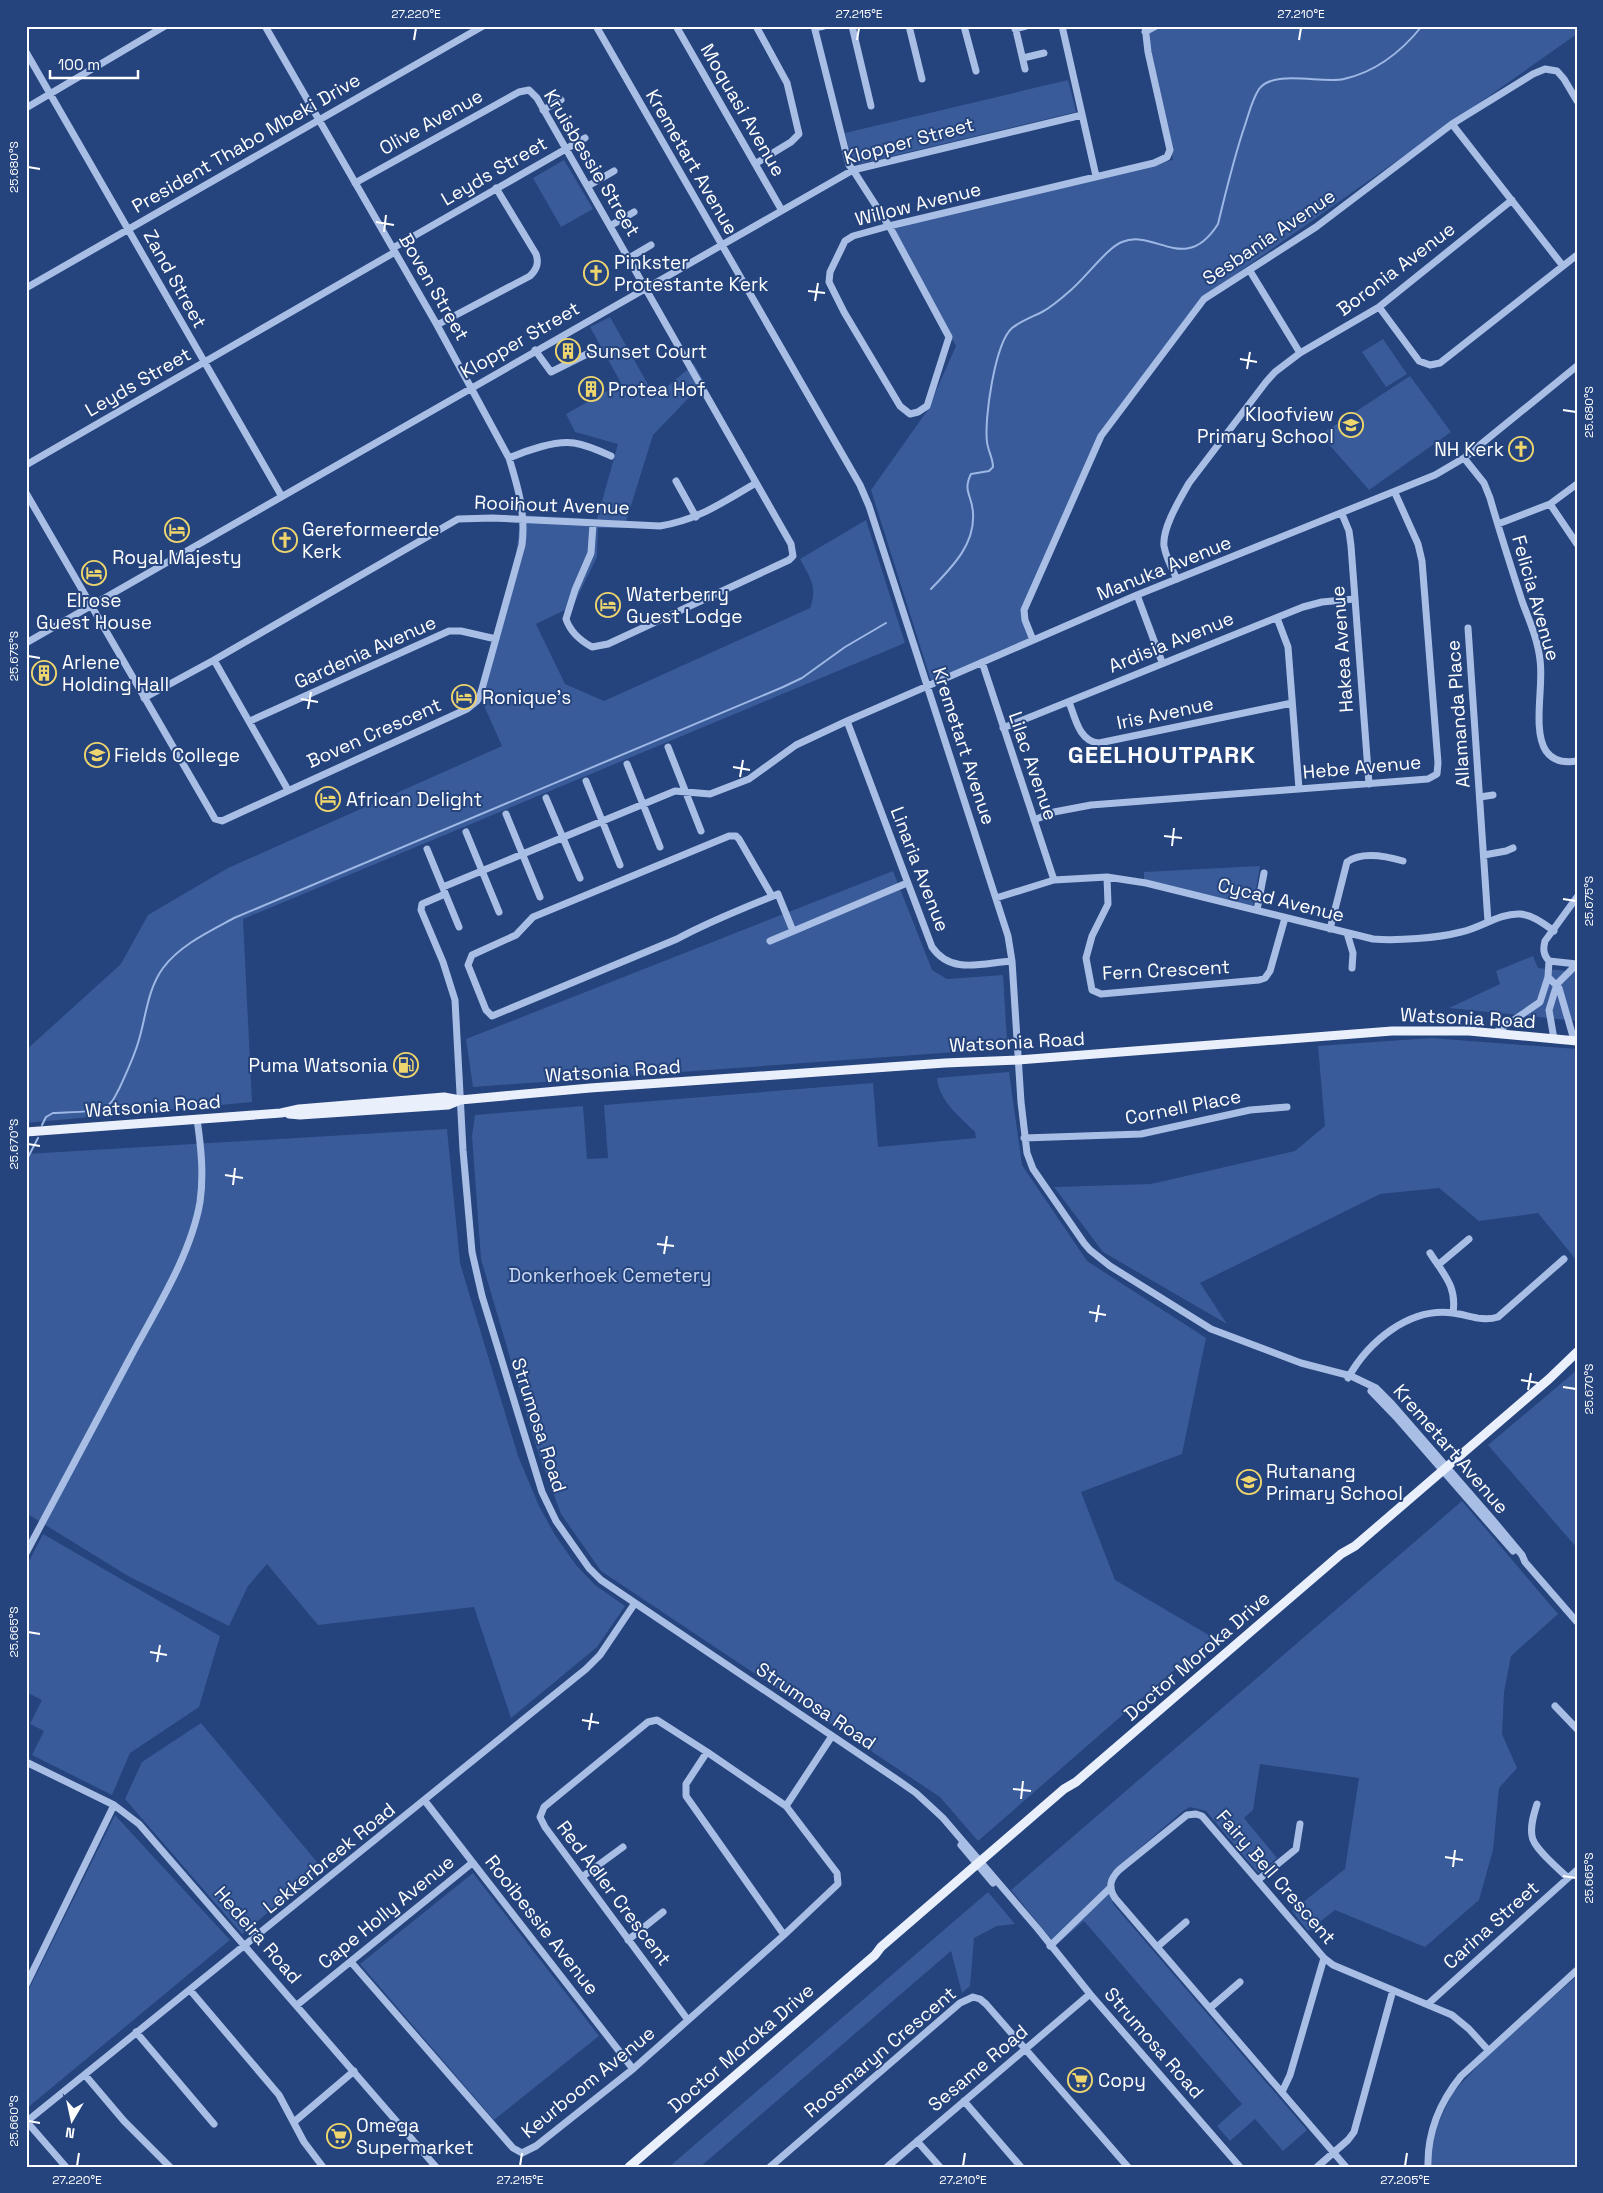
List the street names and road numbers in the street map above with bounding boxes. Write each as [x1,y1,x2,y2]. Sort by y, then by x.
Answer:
street label: Moquasi Avenue [695,39,791,181]
street label: President Thabo Mbeki Drive [127,67,365,219]
street label: Olive Avenue [375,83,487,161]
street label: Kruisbessie Street [538,85,646,241]
street label: Kremetart Avenue [640,85,744,239]
street label: Klopper Street [841,112,977,170]
street label: Leyds Street [436,131,552,211]
street label: Willow Avenue [852,176,984,232]
street label: Sesbania Avenue [1198,183,1340,291]
street label: Boronia Avenue [1332,216,1460,322]
street label: Zand Street [138,225,212,333]
street label: Boven Street [393,229,475,345]
street label: Klopper Street [456,296,584,384]
street label: Leyds Street [80,342,196,422]
street label: Rooihout Avenue [474,490,630,520]
street label: Manuka Avenue [1093,530,1235,606]
street label: Felicia Avenue [1506,532,1566,664]
street label: Hakea Avenue [1325,585,1359,713]
street label: Ardisia Avenue [1105,605,1237,679]
street label: Gardenia Avenue [290,610,440,694]
street label: Allamanda Place [1440,639,1476,789]
street label: Kremetart Avenue [927,664,1001,828]
street label: Iris Avenue [1114,691,1216,735]
street label: Boven Crescent [303,692,445,774]
street label: Lilac Avenue [1003,708,1063,824]
street label: Hebe Avenue [1302,749,1422,785]
street label: Linaria Avenue [885,803,955,935]
street label: Cycad Avenue [1215,872,1347,928]
street label: Fern Crescent [1101,954,1231,986]
street label: Watsonia Road [1399,1002,1537,1034]
street label: Watsonia Road [948,1026,1086,1058]
street label: Watsonia Road [544,1054,682,1088]
street label: Cornell Place [1123,1084,1243,1130]
street label: Watsonia Road [84,1089,222,1123]
street label: Strumosa Road [506,1355,572,1495]
street label: Kremetart Avenue [1388,1379,1514,1519]
street label: Doctor Moroka Drive [1119,1586,1275,1726]
street label: Strumosa Road [751,1657,881,1755]
street label: Lekkerbreek Road [258,1797,400,1919]
street label: Fairy Bell Crescent [1211,1805,1341,1949]
street label: Red Adler Crescent [551,1815,677,1971]
street label: Cape Holly Avenue [313,1849,459,1975]
street label: Rooibessie Avenue [479,1850,605,2000]
street label: Carina Street [1438,1875,1544,1975]
street label: Hedeira Road [209,1881,307,1989]
street label: Doctor Moroka Drive [663,1978,819,2118]
street label: Roosmaryn Crescent [799,1981,961,2123]
street label: Strumosa Road [1099,1982,1209,2104]
street label: Sesame Road [923,2019,1033,2117]
street label: Keurboom Avenue [516,2020,660,2144]

